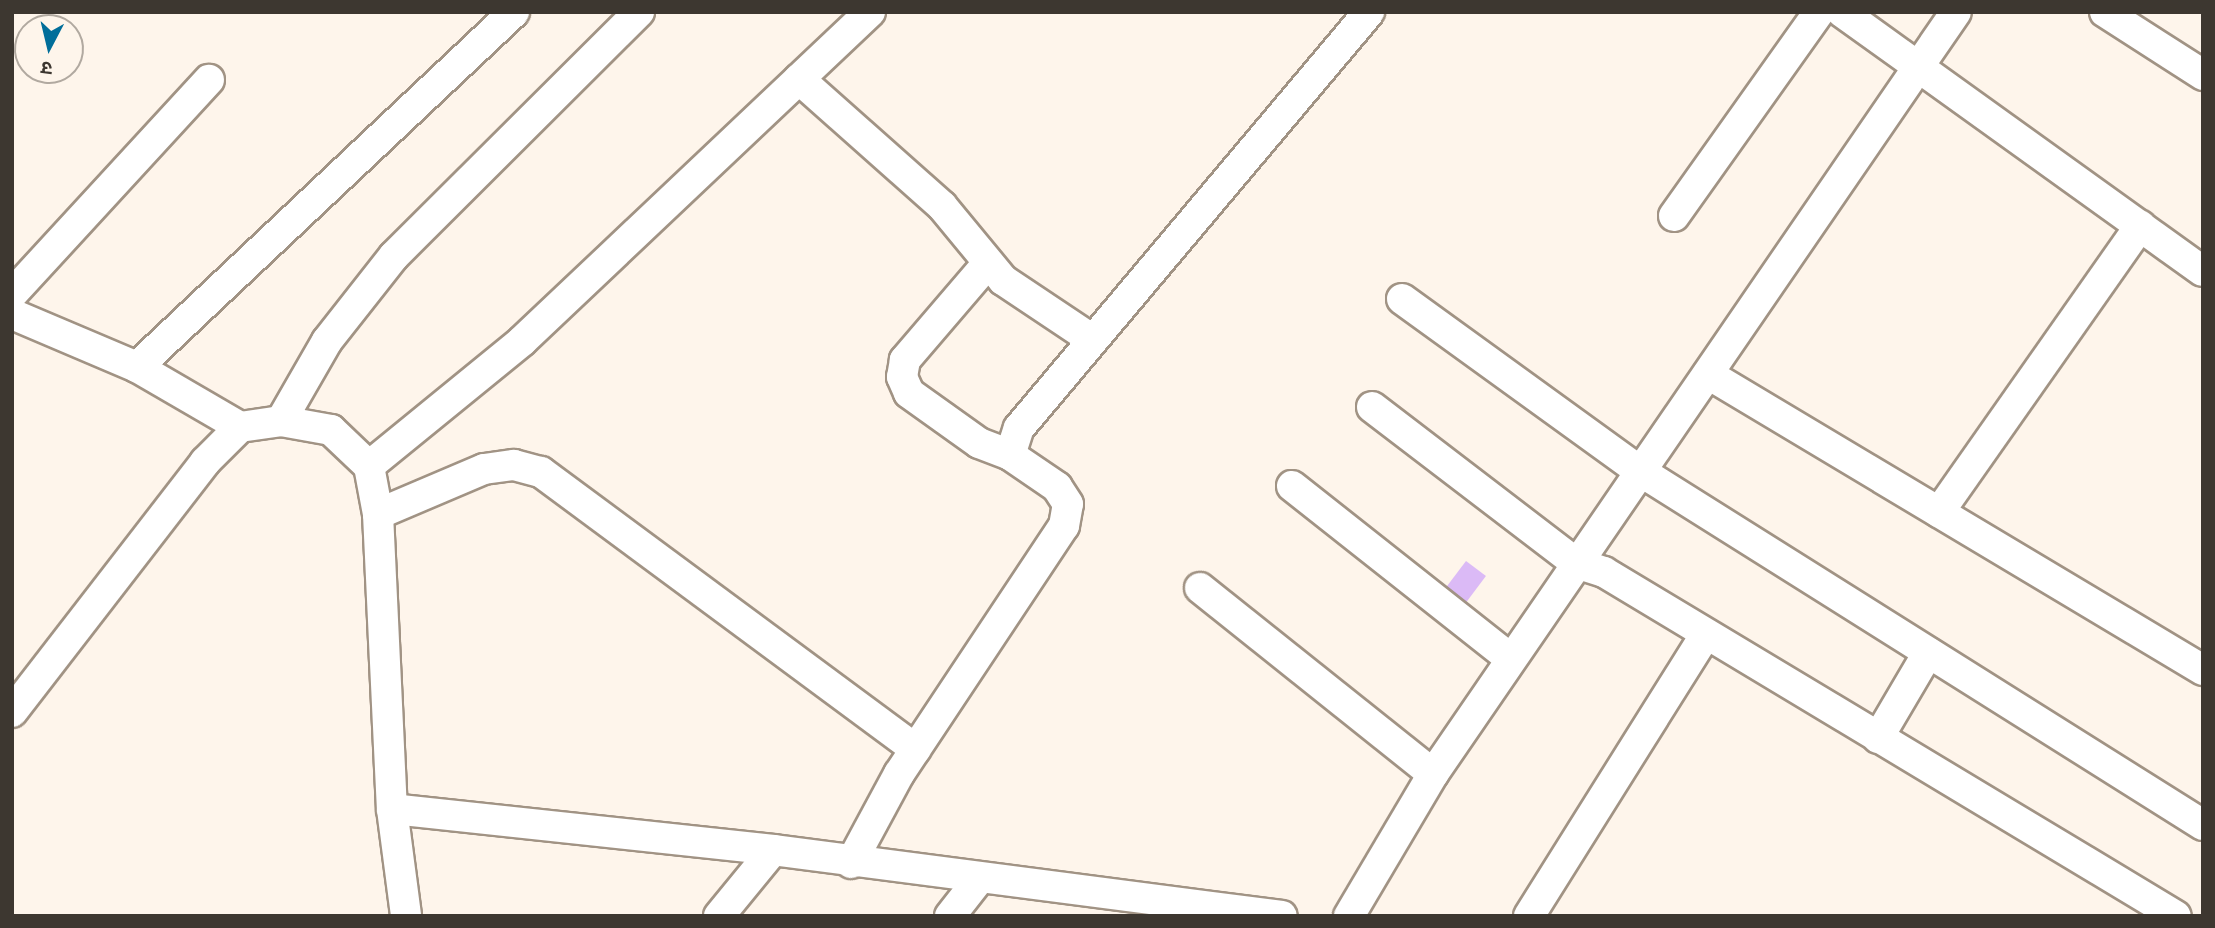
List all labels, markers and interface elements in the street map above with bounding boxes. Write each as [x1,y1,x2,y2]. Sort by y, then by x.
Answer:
north arrow [14,14,84,84]
text: उ [40,55,54,80]

